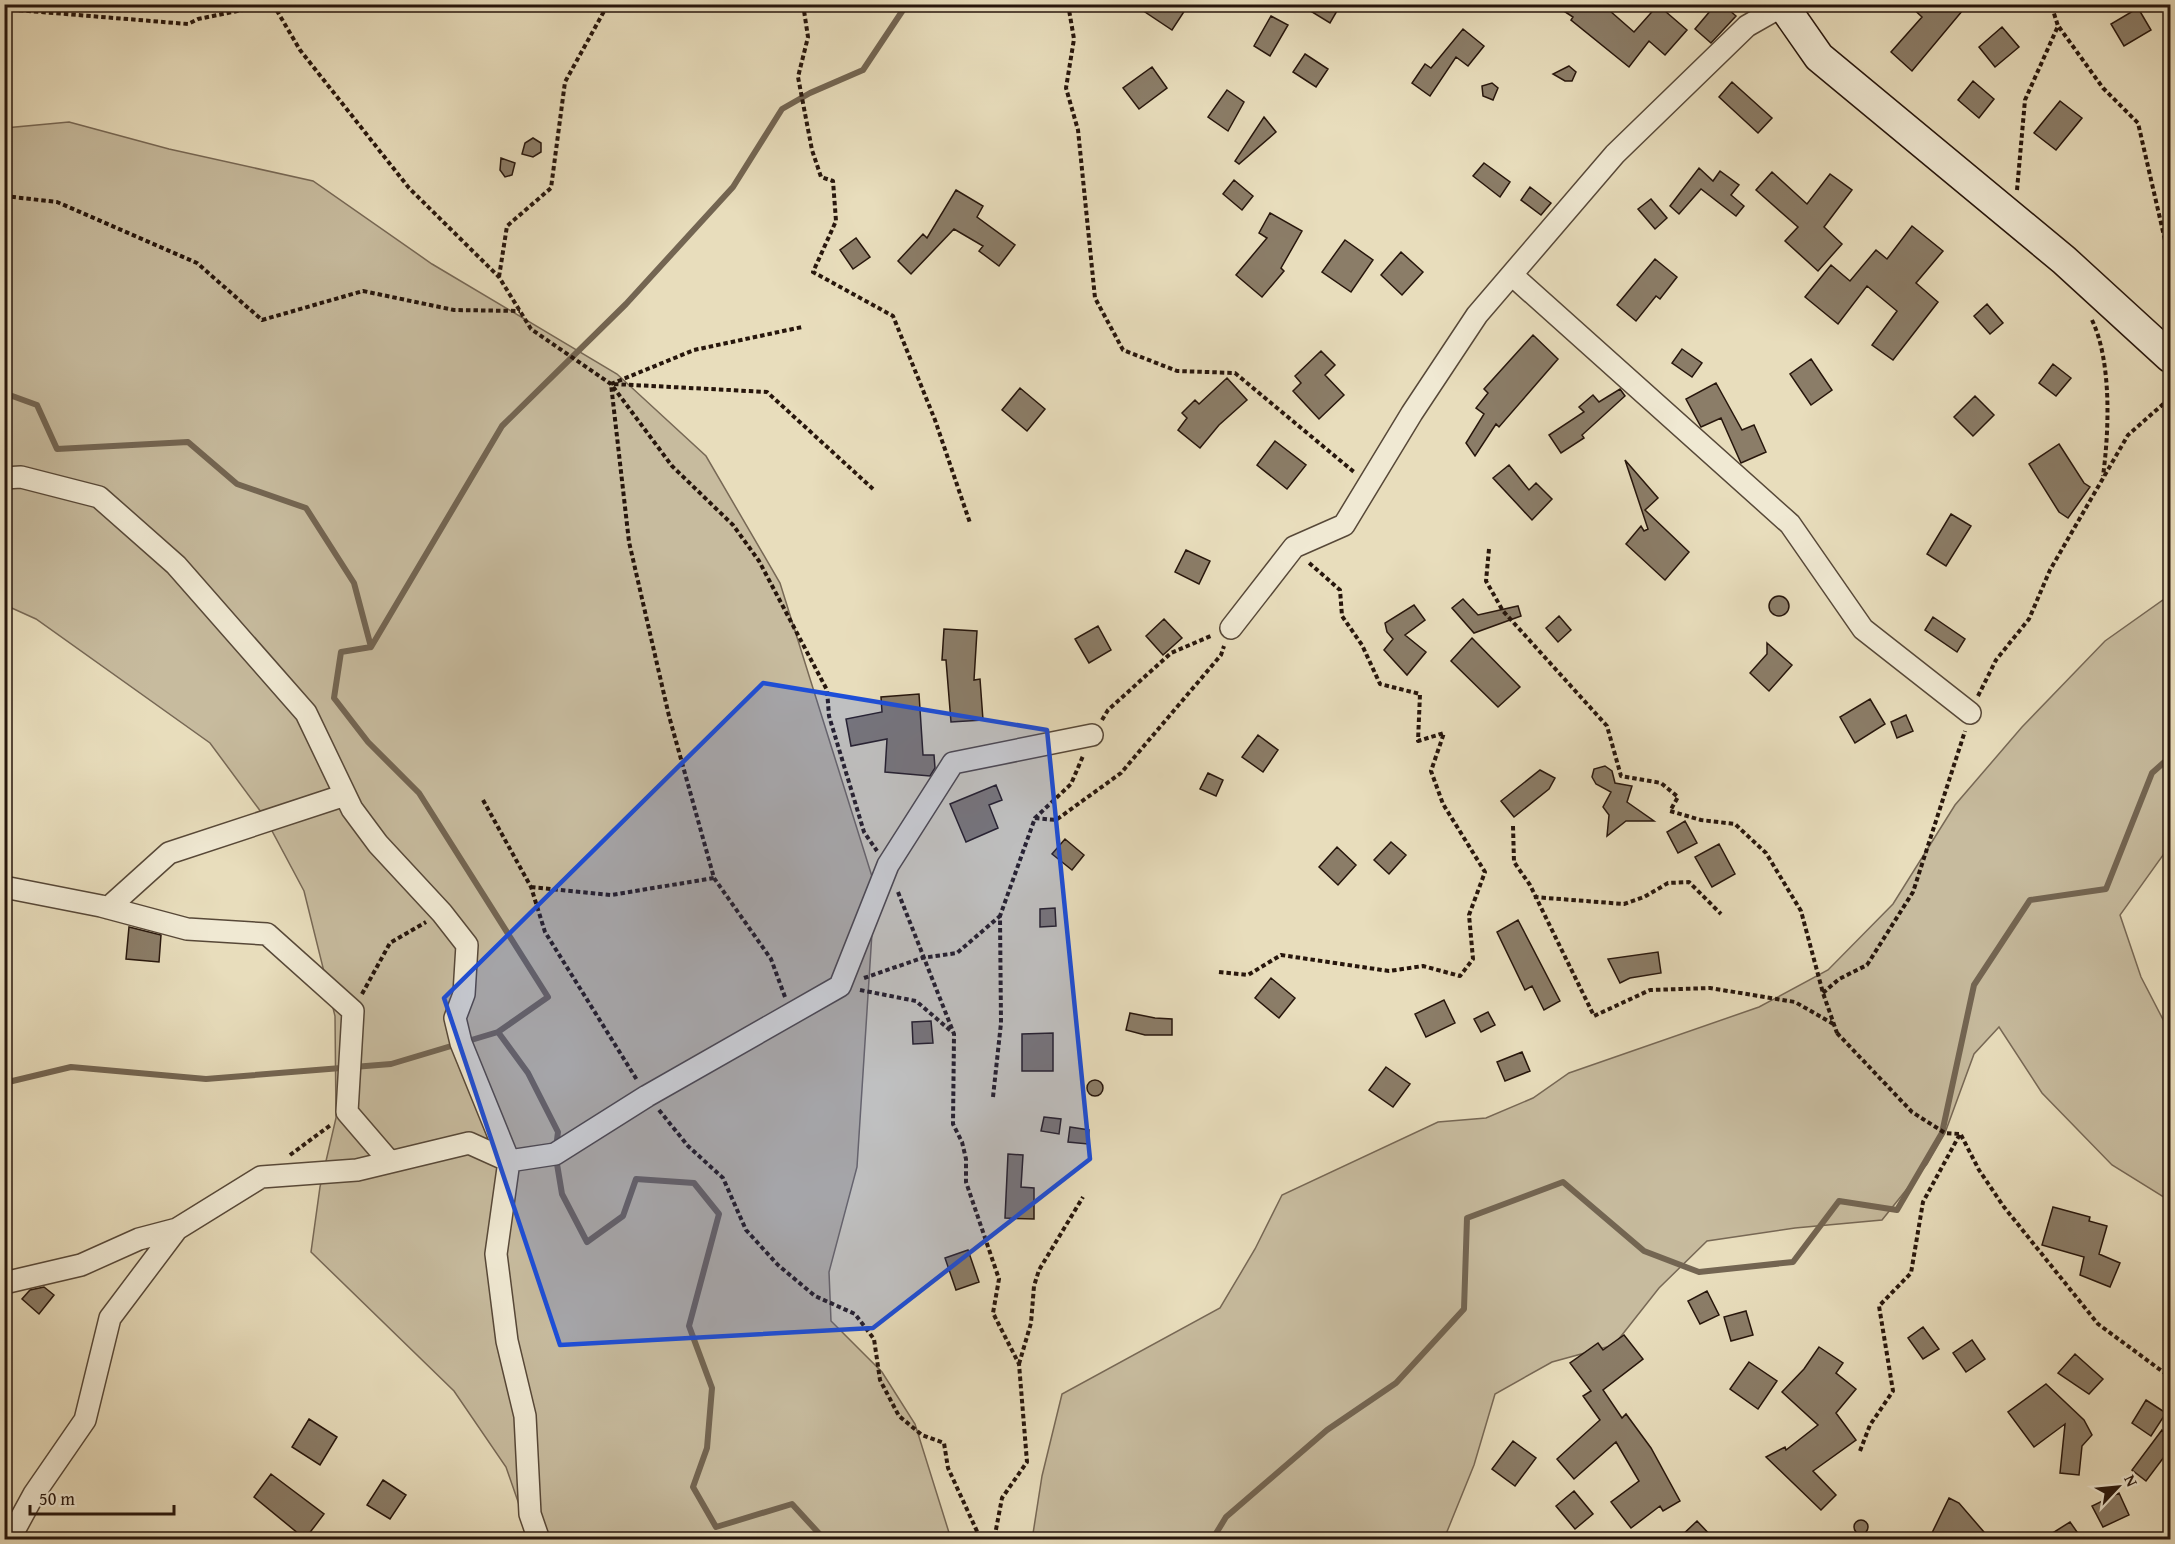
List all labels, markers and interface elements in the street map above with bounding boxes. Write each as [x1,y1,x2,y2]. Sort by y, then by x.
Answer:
north arrow [2088,1457,2148,1517]
text: N [2118,1470,2145,1491]
scale bar [30,1478,174,1516]
text: 50 m [39,1485,75,1512]

